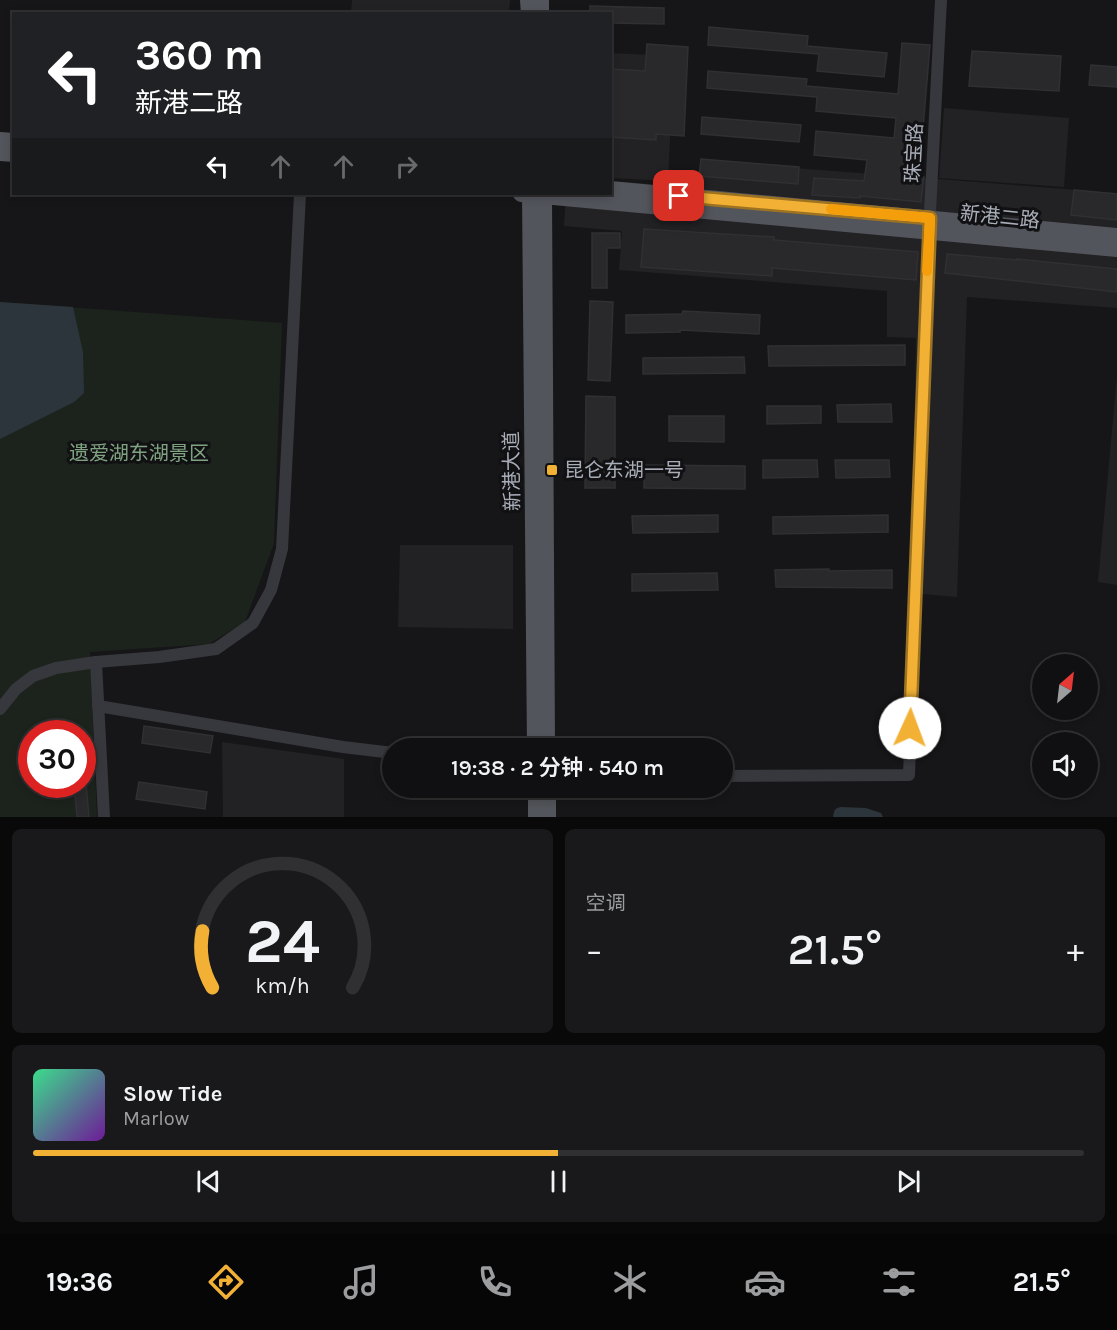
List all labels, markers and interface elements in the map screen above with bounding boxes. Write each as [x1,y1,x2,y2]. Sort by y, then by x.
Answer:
text: 360 m [135,30,264,80]
icon: left [36,36,114,114]
text: 新港二路 [135,87,243,119]
street label: 珠宝路 [901,122,927,184]
icon: left [201,150,234,183]
icon: ahead [264,150,297,183]
icon: ahead [327,150,360,183]
icon: right [390,150,423,183]
pin [653,170,704,221]
icon: arrive [662,179,695,212]
street label: 新港二路 [959,201,1041,233]
street label: 新港大道 [500,431,524,511]
park label: 遗爱湖东湖景区 [69,442,209,465]
place label: 昆仑东湖一号 [564,459,684,482]
marker: 昆仑东湖一号 [545,463,559,477]
north arrow [1032,654,1098,720]
map controls [1032,654,1098,798]
position arrow [878,696,942,760]
speed limit sign: 30 [18,720,96,798]
button: sound [1032,732,1098,798]
text: 19:38 · 2 分钟 · 540 m [451,755,664,781]
text: 空调 [586,892,626,915]
text: 24 [245,905,320,978]
text: 21.5° [787,923,882,975]
text: − [586,931,603,969]
text: + [1067,931,1084,969]
text: km/h [255,973,309,998]
text: Slow Tide [123,1081,223,1107]
text: Marlow [123,1107,189,1130]
icon: previous [192,1165,225,1198]
icon: pause [542,1165,575,1198]
icon: next [892,1165,925,1198]
icon: directions [205,1261,247,1303]
icon: music [340,1261,382,1303]
icon: phone [474,1261,516,1303]
icon: climate [609,1261,651,1303]
icon: car [744,1261,786,1303]
icon: filters [878,1261,920,1303]
text: 19:36 [46,1266,113,1298]
text: 21.5° [1013,1266,1071,1298]

